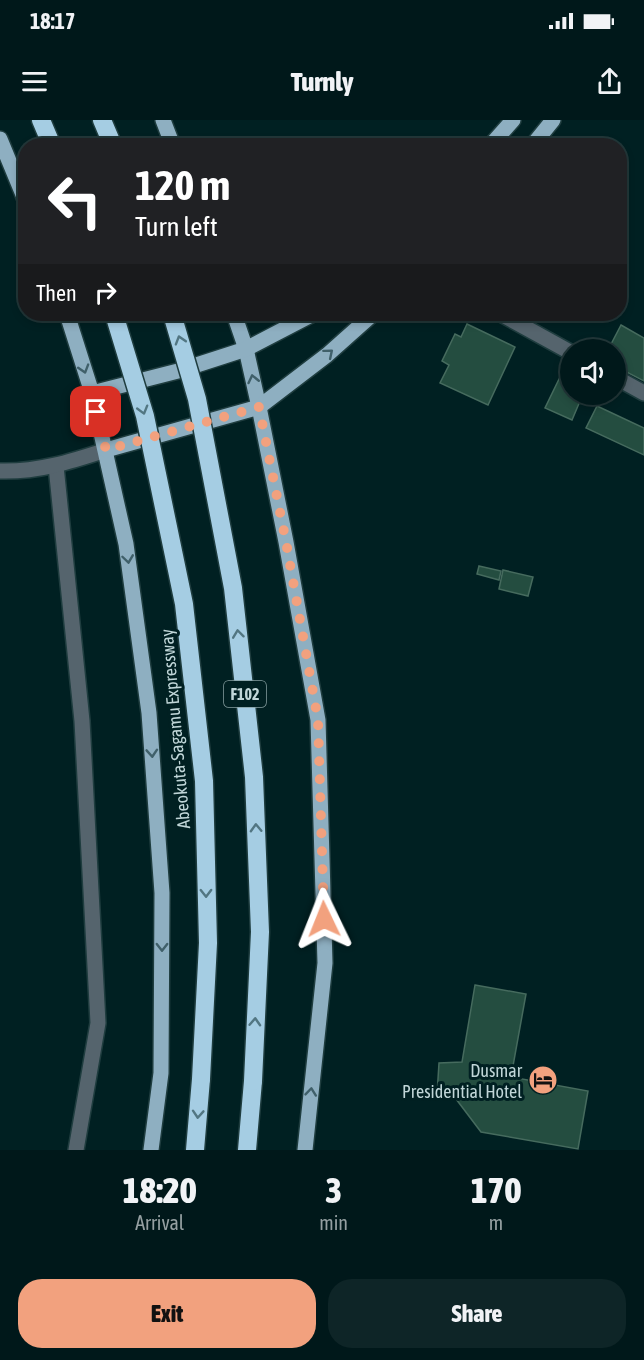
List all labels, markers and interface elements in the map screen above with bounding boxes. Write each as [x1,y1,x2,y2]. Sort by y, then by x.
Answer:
text: 18:17 [30,8,75,34]
icon: menu [18,65,51,98]
icon: share [593,65,626,98]
text: Turnly [291,66,353,97]
text: 120 m [135,161,230,209]
icon: left [36,162,114,240]
text: Turn left [135,211,218,242]
icon: right [89,276,122,309]
text: Then [36,280,77,306]
one-way arrow [175,335,187,346]
map controls [560,339,626,405]
button: sound [560,339,626,405]
one-way arrow [322,349,333,360]
one-way arrow [77,363,89,374]
one-way arrow [247,374,260,384]
pin [70,386,121,437]
icon: arrive [79,395,112,428]
one-way arrow [136,404,148,415]
one-way arrow [122,555,134,564]
street label: Abeokuta-Sagamu Expressway [156,628,194,830]
one-way arrow [232,629,245,638]
road number: F102 [224,681,266,707]
one-way arrow [145,748,158,757]
one-way arrow [250,823,262,832]
position arrow [292,887,356,951]
one-way arrow [200,889,213,898]
one-way arrow [156,943,168,952]
one-way arrow [249,1018,262,1027]
place label: Dusmar Presidential Hotel [402,1060,523,1102]
hotel icon: Dusmar Presidential Hotel [527,1064,559,1096]
one-way arrow [305,1087,317,1096]
one-way arrow [192,1110,205,1119]
text: 18:20 [123,1169,197,1211]
text: 3 [325,1169,342,1211]
text: 170 [471,1169,521,1211]
text: Arrival [135,1211,184,1234]
text: min [319,1211,348,1234]
text: m [489,1211,503,1234]
button: Exit [18,1279,316,1348]
button: Share [328,1279,626,1348]

